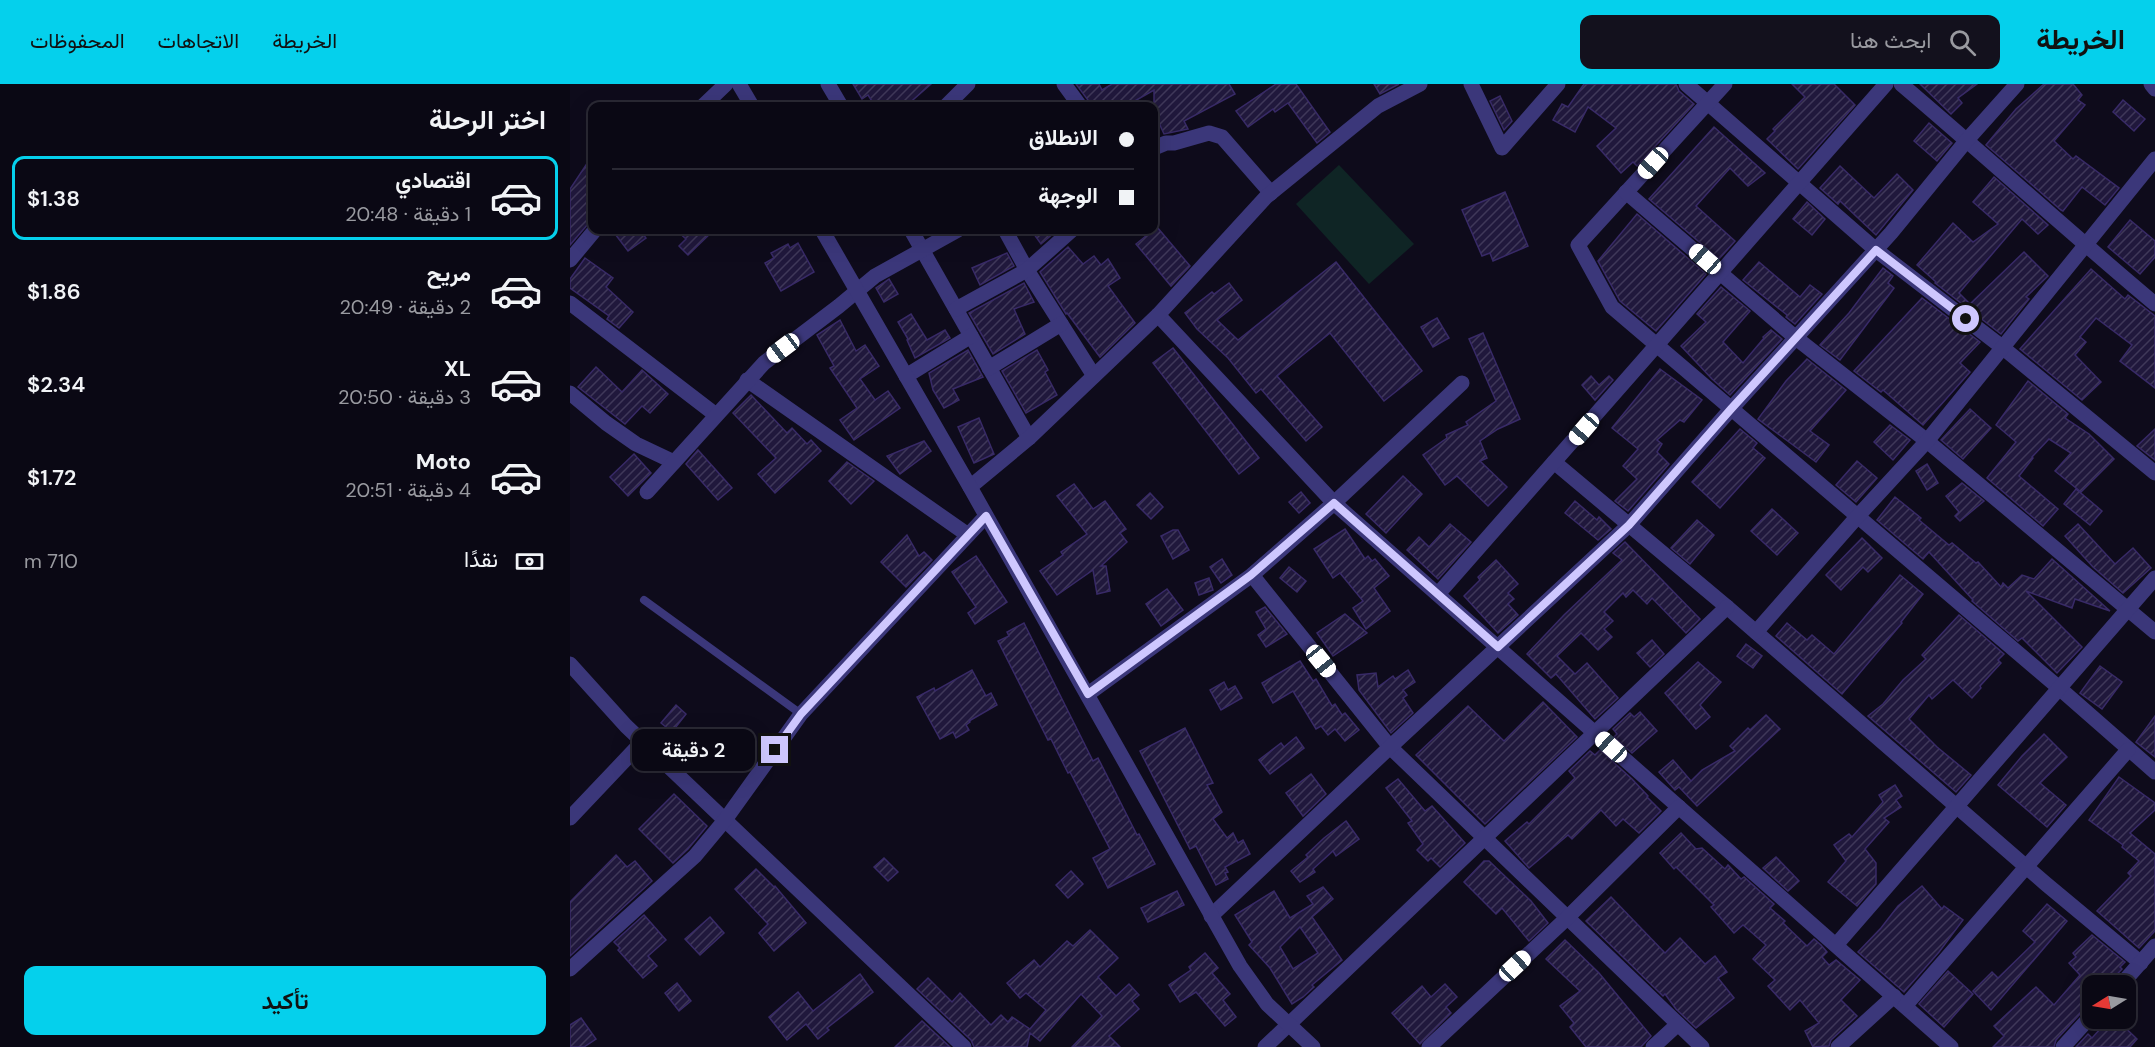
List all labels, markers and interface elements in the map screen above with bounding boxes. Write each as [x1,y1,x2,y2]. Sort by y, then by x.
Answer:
search box [1580,15,2000,69]
text: الخريطة [2036,21,2125,58]
text: ابحث هنا [1850,26,1931,55]
icon: search [1946,26,1979,59]
text: المحفوظات [30,27,125,55]
text: الاتجاهات [158,27,239,55]
text: الخريطة [272,27,337,55]
text: اختر الرحلة [429,102,546,137]
text: الانطلاق [1029,123,1098,152]
car [1634,144,1672,182]
text: اقتصادي [395,166,471,195]
icon: car [489,171,543,225]
text: الوجهة [1038,181,1098,210]
text: $1.38 [27,184,80,213]
text: 1 دقيقة · 20:48 [345,201,471,227]
car [1686,240,1724,278]
text: مريح [427,259,471,288]
icon: car [489,264,543,318]
text: $1.86 [27,277,81,306]
text: 2 دقيقة · 20:49 [340,294,471,320]
route start [1952,305,1979,332]
car [763,330,803,366]
text: XL [444,354,471,383]
icon: car [489,357,543,411]
text: $2.34 [27,370,85,399]
text: 3 دقيقة · 20:50 [338,384,471,410]
car [1565,410,1603,448]
text: Moto [416,447,471,476]
icon: car [489,450,543,504]
text: $1.72 [27,463,76,492]
text: 4 دقيقة · 20:51 [345,477,471,503]
text: نقدًا [464,545,498,574]
icon: cash [513,545,546,578]
text: 710 m [24,548,78,574]
car [1303,641,1339,681]
car [1592,728,1630,766]
callout: 2 دقيقة [631,729,754,771]
route end [761,736,788,763]
text: 2 دقيقة [662,737,725,763]
car [1496,947,1534,985]
button: تأكيد [24,966,546,1035]
north arrow [2082,975,2136,1029]
map controls [2082,975,2136,1029]

